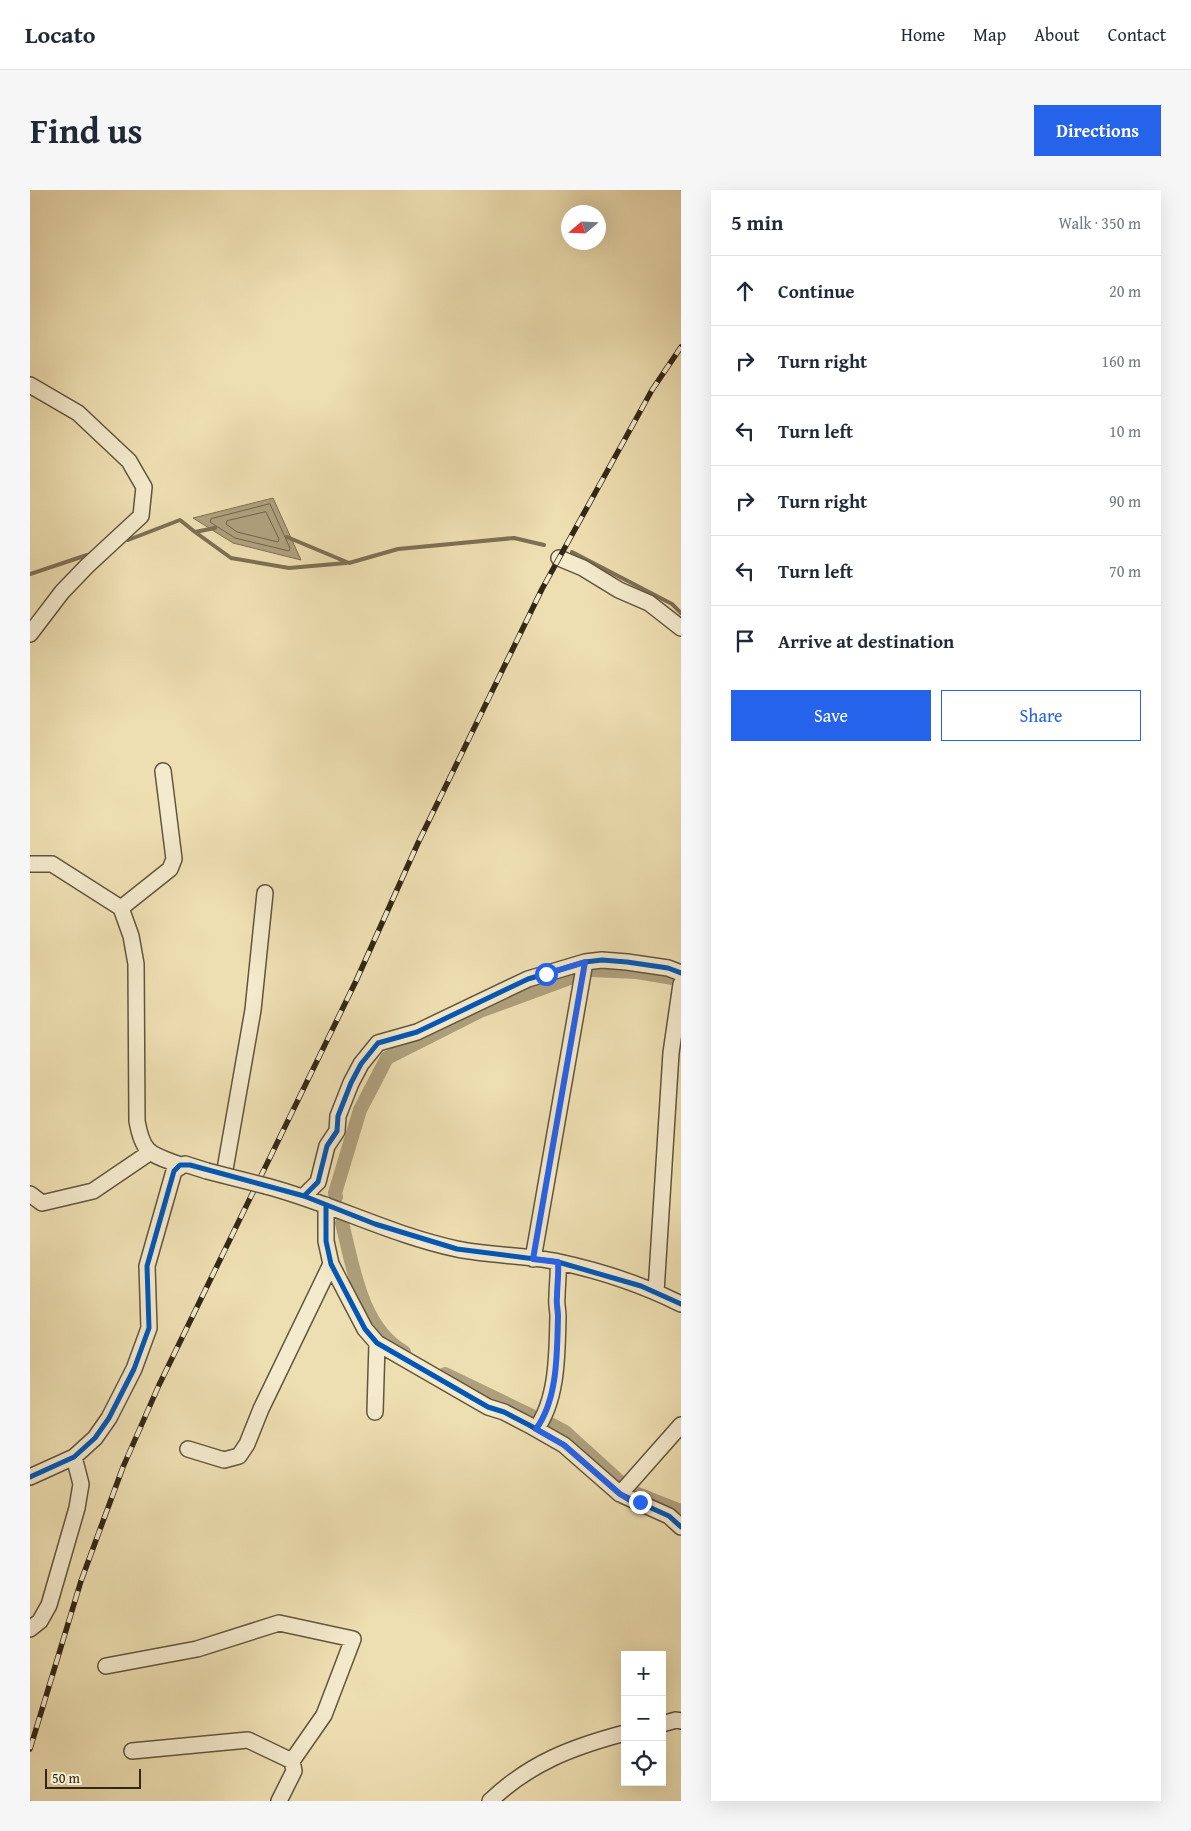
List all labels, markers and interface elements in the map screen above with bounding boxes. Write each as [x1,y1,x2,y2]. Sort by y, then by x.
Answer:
text: Locato [25,17,96,52]
text: Home [901,21,945,48]
text: Map [973,21,1006,48]
text: About [1034,21,1080,48]
text: Contact [1108,21,1166,48]
text: Find us [30,105,143,156]
button: Directions [1034,105,1161,156]
north arrow [561,205,606,250]
text: 5 min [731,207,783,238]
text: Walk · 350 m [1058,211,1141,235]
icon: ahead [731,277,759,305]
text: Continue [778,277,855,305]
text: 20 m [1109,279,1141,303]
icon: right [731,347,759,375]
text: Turn right [778,347,867,375]
text: 160 m [1101,349,1141,373]
icon: left [731,417,759,445]
text: Turn left [778,417,853,445]
text: 10 m [1109,419,1141,443]
icon: right [731,487,759,515]
text: Turn right [778,487,867,515]
text: 90 m [1109,489,1141,513]
icon: left [731,557,759,585]
text: Turn left [778,557,853,585]
text: 70 m [1109,559,1141,583]
icon: arrive [731,627,759,655]
text: Arrive at destination [778,627,954,655]
button: Save [731,690,931,741]
button: Share [941,690,1141,741]
route start [535,963,558,986]
route end [629,1491,652,1514]
map controls [621,1651,666,1786]
button: + [621,1651,666,1696]
button: − [621,1696,666,1741]
button: locate [621,1741,666,1786]
scale bar [45,1766,141,1789]
text: 50 m [52,1768,80,1788]

